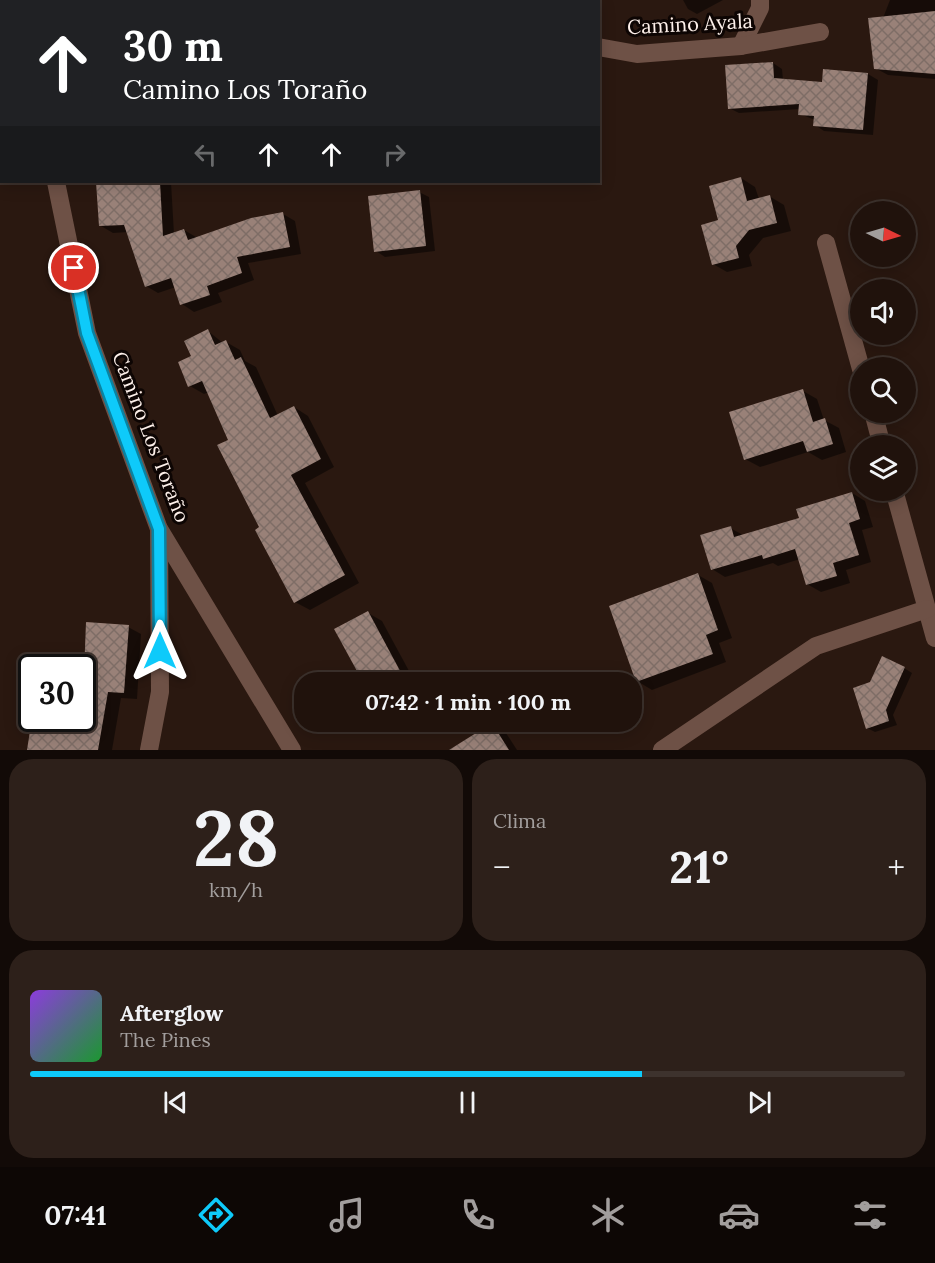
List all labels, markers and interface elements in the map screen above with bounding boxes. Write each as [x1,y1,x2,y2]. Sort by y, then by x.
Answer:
street label: Camino Ayala [627,8,753,39]
text: 30 m [123,19,223,73]
icon: ahead [24,24,102,102]
text: Camino Los Toraño [123,72,367,106]
icon: left [189,138,222,171]
icon: ahead [252,138,285,171]
icon: ahead [315,138,348,171]
icon: right [378,138,411,171]
north arrow [850,201,916,267]
map controls [850,201,916,501]
pin [48,242,99,293]
icon: arrive [57,251,90,284]
button: sound [850,279,916,345]
street label: Camino Los Toraño [107,348,196,526]
button: search [850,357,916,423]
button: layers [850,435,916,501]
position arrow [128,619,192,683]
speed limit sign: 30 [18,654,96,732]
text: 07:42 · 1 min · 100 m [365,688,571,716]
text: 28 [193,788,279,887]
text: Clima [493,808,546,833]
text: 21° [669,838,729,895]
text: − [493,846,511,888]
text: + [887,846,905,888]
text: km/h [209,877,263,902]
text: Afterglow [120,999,223,1027]
text: The Pines [120,1027,211,1052]
icon: previous [159,1086,192,1119]
icon: pause [451,1086,484,1119]
icon: next [743,1086,776,1119]
icon: directions [195,1194,237,1236]
icon: music [326,1194,368,1236]
icon: phone [457,1194,499,1236]
icon: climate [587,1194,629,1236]
icon: car [718,1194,760,1236]
icon: filters [849,1194,891,1236]
text: 07:41 [44,1198,107,1232]

